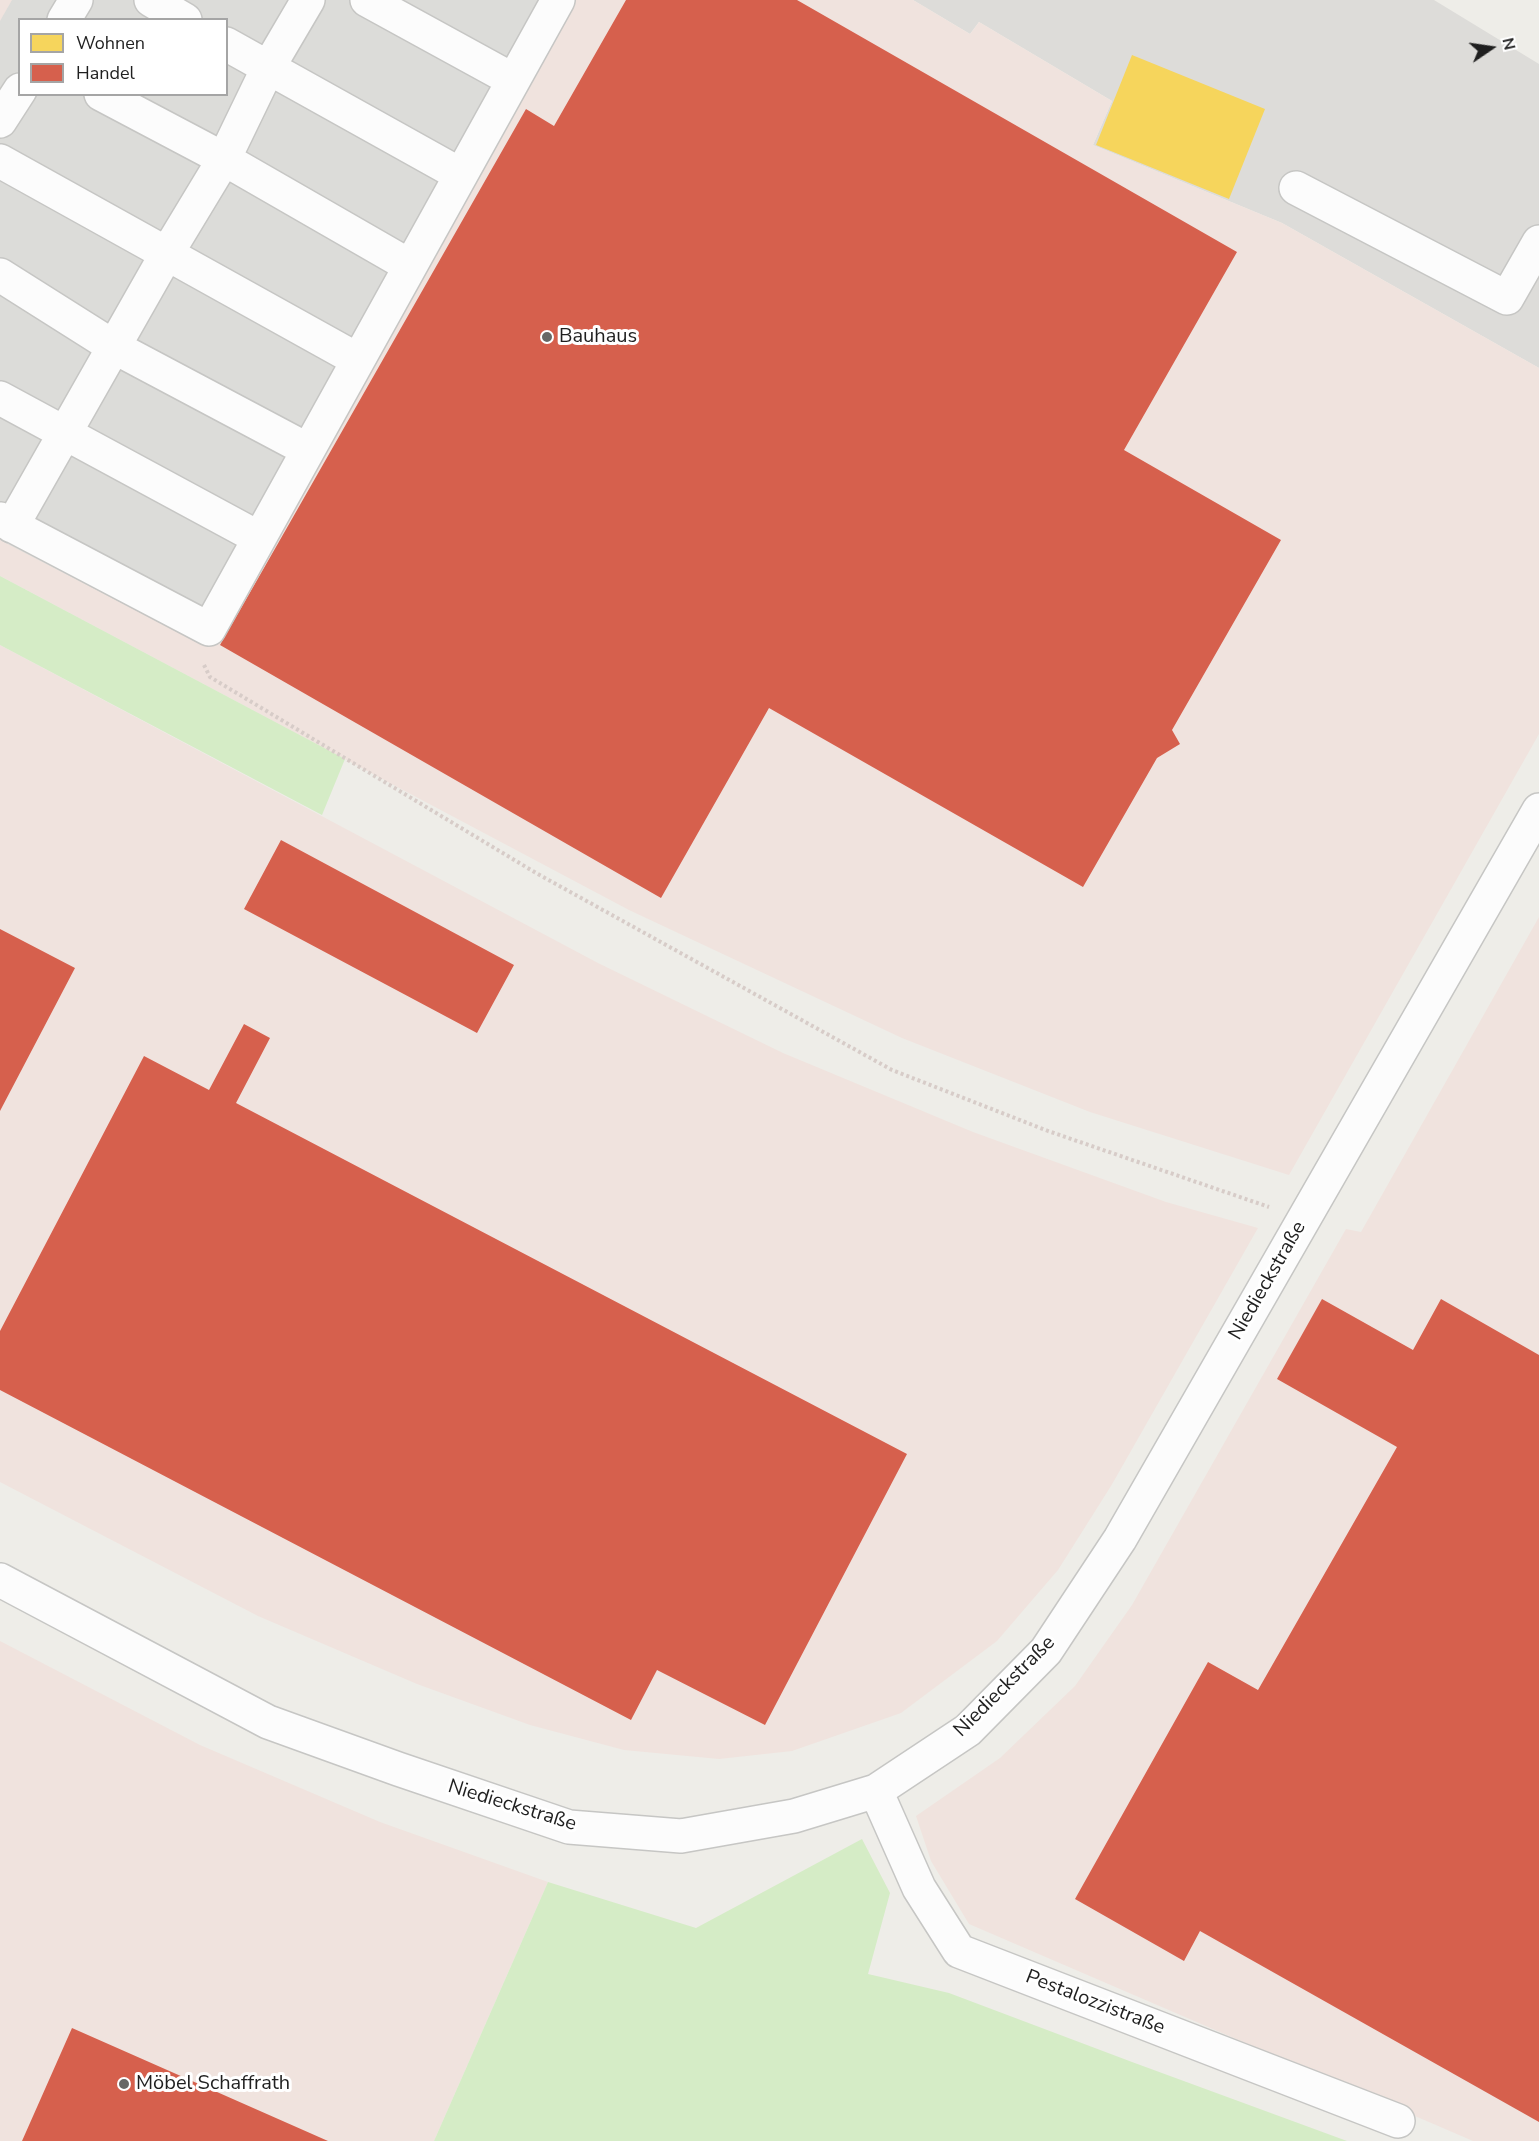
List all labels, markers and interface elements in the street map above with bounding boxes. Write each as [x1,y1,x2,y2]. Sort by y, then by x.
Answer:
legend [18,18,228,96]
north arrow [1461,18,1521,78]
text: Wohnen [76,31,145,55]
text: N [1496,36,1521,52]
text: Handel [76,61,135,85]
place label: Bauhaus [559,325,637,349]
marker: Bauhaus [540,330,554,344]
street label: Niedieckstraße [1224,1217,1312,1345]
street label: Niedieckstraße [949,1631,1061,1743]
street label: Niedieckstraße [445,1775,579,1837]
street label: Pestalozzistraße [1022,1965,1168,2041]
place label: Möbel Schaffrath [136,2072,290,2096]
marker: Möbel Schaffrath [117,2077,131,2091]

